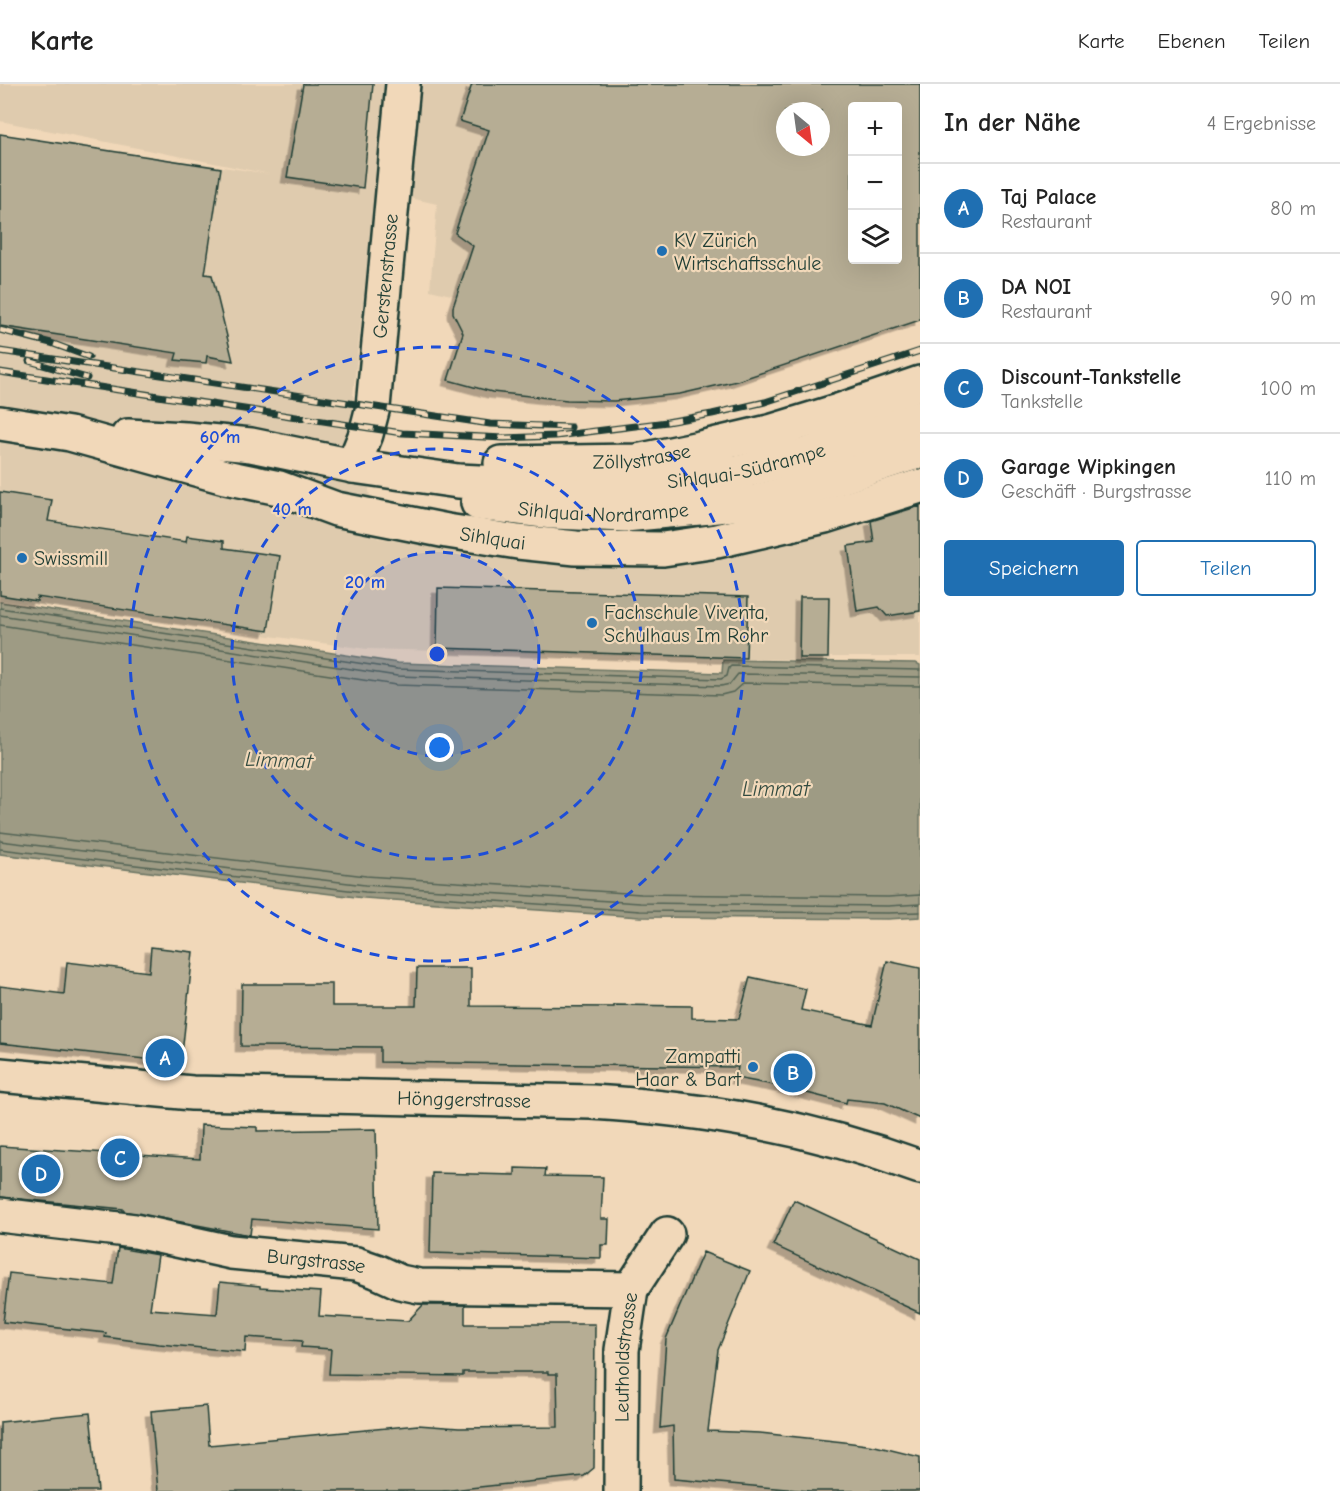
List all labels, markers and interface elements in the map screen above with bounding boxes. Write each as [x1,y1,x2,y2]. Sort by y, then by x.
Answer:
text: Karte [30,25,94,57]
text: Karte [1078,29,1125,53]
text: Ebenen [1158,29,1226,53]
text: Teilen [1259,29,1310,53]
north arrow [776,102,830,156]
map controls [848,102,902,264]
button: + [848,102,902,156]
text: In der Nähe [944,108,1081,138]
text: 4 Ergebnisse [1207,112,1316,135]
button: − [848,156,902,210]
text: Taj Palace [1001,184,1096,210]
text: A [958,197,969,220]
text: 80 m [1270,197,1316,220]
button: layers [848,210,902,264]
text: Restaurant [1001,210,1091,233]
street label: Gerstenstrasse [368,212,402,340]
place label: KV Zürich Wirtschaftsschule [674,229,821,275]
marker: KV Zürich Wirtschaftsschule [655,244,669,258]
text: DA NOI [1001,274,1071,300]
text: B [957,287,970,310]
text: 90 m [1270,287,1316,310]
text: Restaurant [1001,300,1091,323]
text: Discount-Tankstelle [1001,364,1181,390]
text: C [957,377,970,400]
text: 100 m [1261,377,1316,400]
text: Tankstelle [1001,390,1083,413]
text: 60 m [200,427,240,448]
street label: Sihlquai-Südrampe [666,438,828,493]
street label: Zöllystrasse [593,439,692,473]
text: Garage Wipkingen [1001,454,1176,480]
text: D [957,467,970,490]
text: 110 m [1265,467,1316,490]
text: Geschäft · Burgstrasse [1001,480,1192,503]
street label: Sihlquai-Nordrampe [517,496,690,527]
text: 40 m [272,499,312,520]
street label: Sihlquai [458,522,527,554]
button: Speichern [944,540,1124,596]
button: Teilen [1136,540,1316,596]
place label: Swissmill [34,547,108,570]
marker: Swissmill [15,551,29,565]
text: 20 m [345,572,385,593]
place label: Fachschule Viventa, Schulhaus Im Rohr [604,601,768,647]
marker: Fachschule Viventa, Schulhaus Im Rohr [585,616,599,630]
centre of rings [427,644,447,664]
your location [425,733,454,762]
water label: Limmat [245,747,314,773]
water label: Limmat [742,777,811,801]
pin: A [146,1036,184,1080]
place label: Zampatti Haar & Bart [635,1045,742,1091]
pin: B [774,1050,812,1096]
marker: Zampatti Haar & Bart [746,1060,760,1074]
street label: Hönggerstrasse [397,1086,531,1112]
pin: C [100,1136,140,1180]
pin: D [22,1152,60,1196]
street label: Burgstrasse [266,1244,369,1278]
street label: Leutholdstrasse [610,1291,642,1422]

